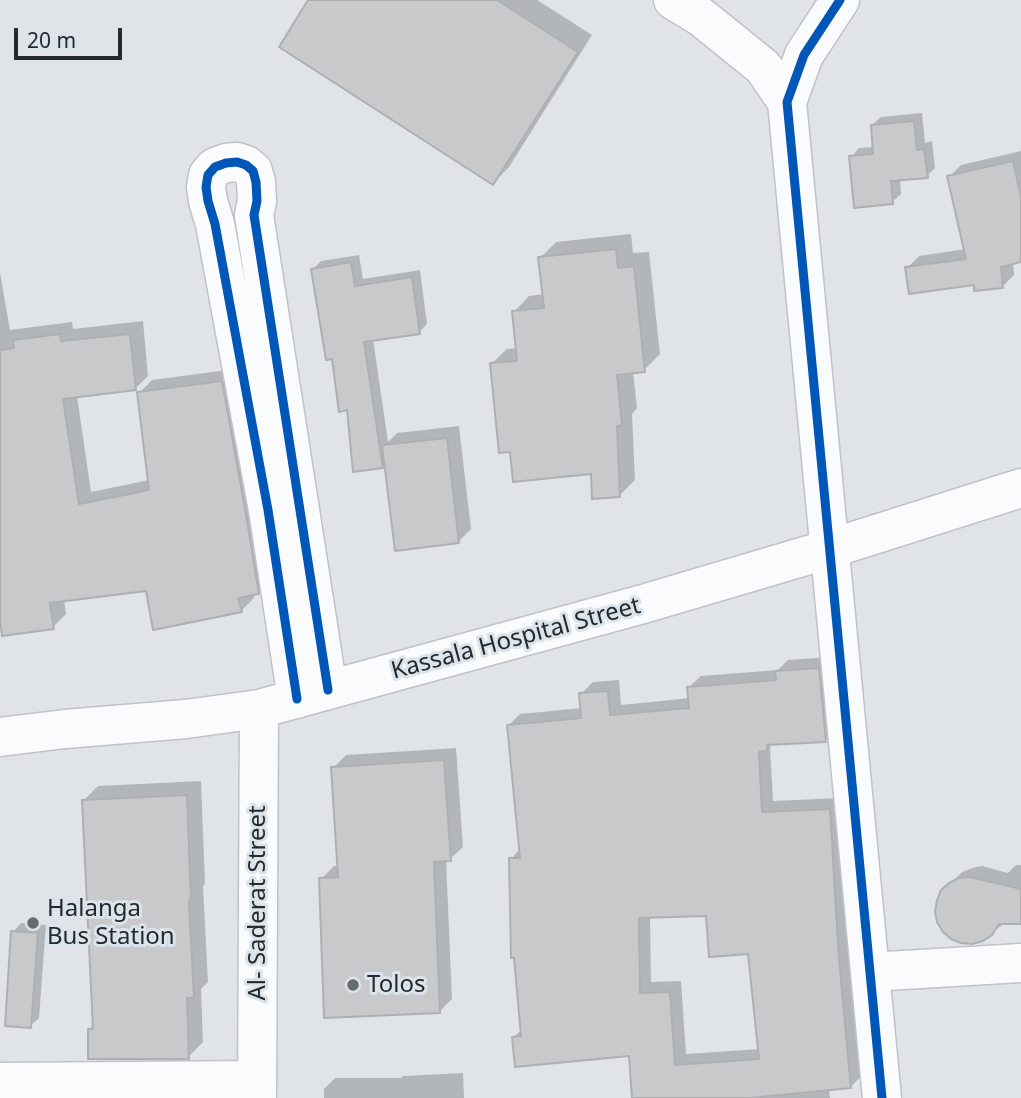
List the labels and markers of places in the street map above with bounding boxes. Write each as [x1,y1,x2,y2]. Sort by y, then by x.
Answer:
place label: Halanga Bus Station [47,895,175,951]
marker: Halanga Bus Station [25,915,41,931]
place label: Tolos [367,971,425,999]
marker: Tolos [345,977,361,993]

